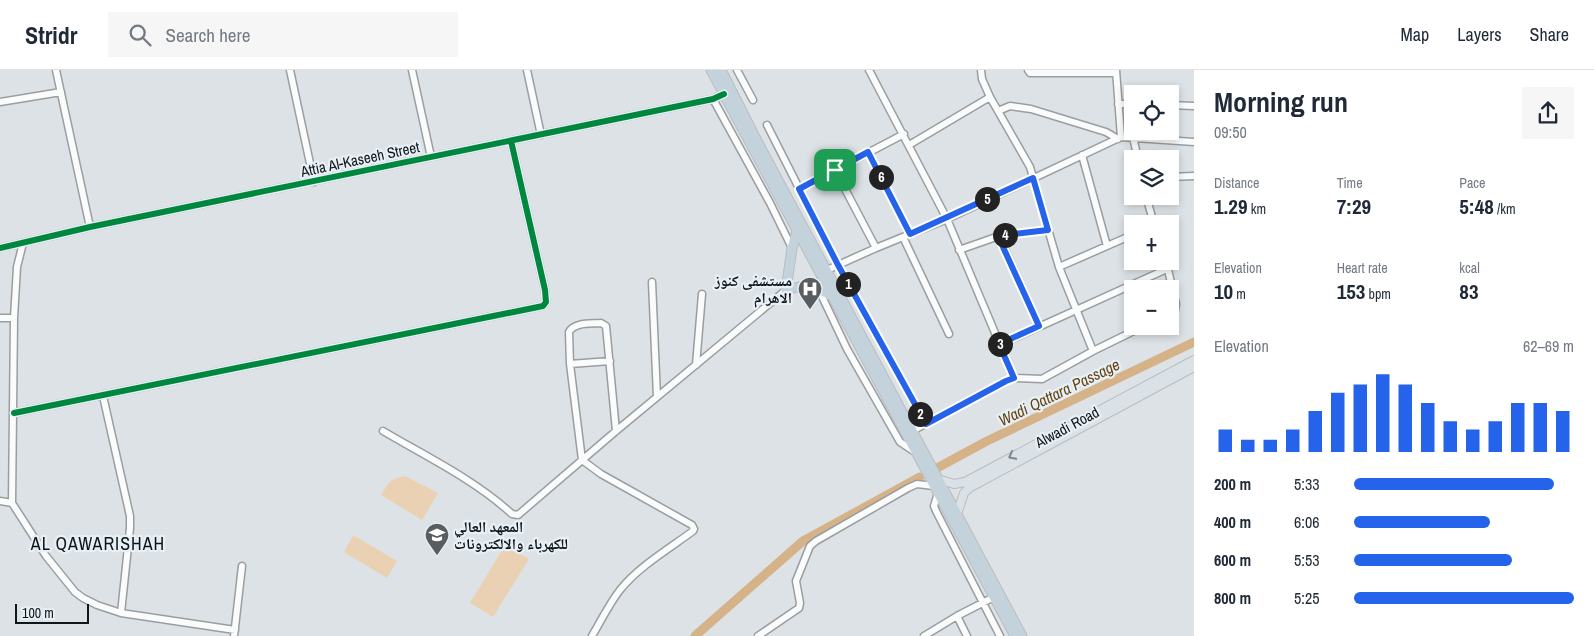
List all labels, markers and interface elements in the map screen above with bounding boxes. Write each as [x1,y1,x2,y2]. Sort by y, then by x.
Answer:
search box [108,12,458,57]
text: Stridr [25,19,78,51]
icon: search [126,21,154,49]
text: Search here [166,22,250,48]
text: Map [1401,22,1429,47]
text: Layers [1457,22,1502,47]
text: Share [1530,22,1569,47]
text: Morning run [1214,83,1348,121]
map controls [1124,85,1179,335]
button: locate [1124,85,1179,140]
button: share [1522,87,1574,139]
text: 09:50 [1214,121,1247,143]
street label: Attia Al-Kaseeh Street [298,136,422,182]
pin [814,149,856,191]
button: layers [1124,150,1179,205]
icon: arrive [821,156,849,184]
pin: 6 [868,164,894,190]
text: 6 [878,168,885,186]
text: Distance [1214,174,1259,192]
text: Time [1337,174,1363,192]
text: Pace [1459,174,1486,192]
pin: 5 [974,186,1000,212]
text: 5 [984,190,991,208]
text: 1.29 [1214,192,1248,221]
text: 7:29 [1337,192,1371,221]
text: 5:48 [1459,192,1494,221]
text: km [1248,200,1266,218]
text: /km [1494,200,1515,218]
button: + [1124,215,1179,270]
pin: 4 [992,222,1018,248]
text: 4 [1002,226,1009,244]
text: Elevation [1214,259,1262,277]
text: Heart rate [1337,259,1388,277]
text: kcal [1459,259,1480,277]
place label: مستشفى كنوز الاهرام [714,270,792,308]
pin: 1 [836,272,860,296]
text: 1 [845,275,852,293]
hospital icon: مستشفى كنوز الاهرام [797,276,823,310]
text: 10 [1214,277,1233,306]
text: 153 [1337,277,1365,306]
text: 83 [1459,277,1478,306]
button: − [1124,280,1179,335]
text: m [1233,285,1246,303]
text: bpm [1365,285,1391,303]
pin: 3 [988,332,1012,356]
text: 3 [997,335,1004,353]
text: Elevation [1214,335,1269,357]
text: 62–69 m [1523,335,1574,357]
water label: Wadi Qattara Passage [995,353,1123,431]
street label: Alwadi Road [1030,401,1103,453]
pin: 2 [908,402,932,426]
text: 2 [917,405,924,423]
one-way arrow [1008,450,1017,460]
text: 200 m [1214,473,1251,495]
text: 5:33 [1294,473,1320,495]
text: 400 m [1214,511,1251,533]
text: 6:06 [1294,511,1320,533]
place label: المعهد العالي للكهرباء والالكترونات [454,516,568,554]
school or university icon: المعهد العالي للكهرباء والالكترونات [424,522,450,556]
district label: AL QAWARISHAH [30,531,165,556]
text: 600 m [1214,549,1251,571]
text: 5:53 [1294,549,1320,571]
text: 800 m [1214,587,1251,609]
text: 5:25 [1294,587,1320,609]
scale bar [15,601,89,624]
text: 100 m [22,604,54,622]

